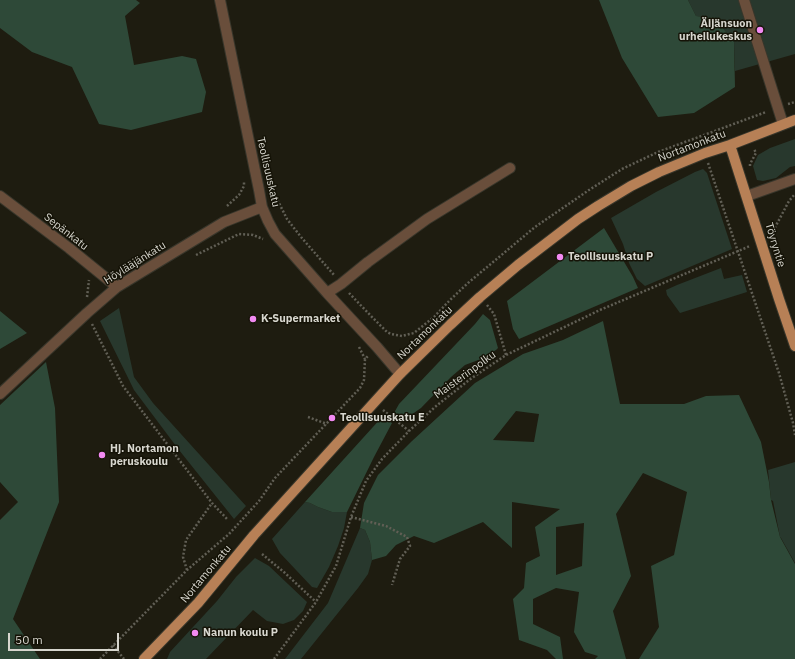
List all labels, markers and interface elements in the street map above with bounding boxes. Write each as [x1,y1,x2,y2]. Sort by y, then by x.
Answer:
place label: Äijänsuon urheilukeskus [679,17,752,43]
marker: Äijänsuon urheilukeskus [755,25,765,35]
street label: Nortamonkatu [656,127,728,165]
street label: Teollisuuskatu [254,136,282,208]
street label: Sepänkatu [41,211,91,253]
street label: Töyryntie [762,221,788,269]
street label: Höylääjänkatu [102,239,168,287]
place label: Teollisuuskatu P [568,250,653,264]
marker: Teollisuuskatu P [555,252,565,262]
street label: Nortamonkatu [395,303,455,363]
place label: K-Supermarket [261,312,340,326]
marker: K-Supermarket [248,314,258,324]
street label: Maisterinpolku [432,348,498,402]
place label: Teollisuuskatu E [340,411,425,425]
marker: Teollisuuskatu E [327,413,337,423]
place label: Hj. Nortamon peruskoulu [110,442,179,468]
marker: Hj. Nortamon peruskoulu [97,450,107,460]
street label: Nortamonkatu [178,542,234,606]
scale bar [10,625,121,651]
place label: Nanun koulu P [203,626,278,640]
marker: Nanun koulu P [190,628,200,638]
text: 50 m [15,632,43,647]

